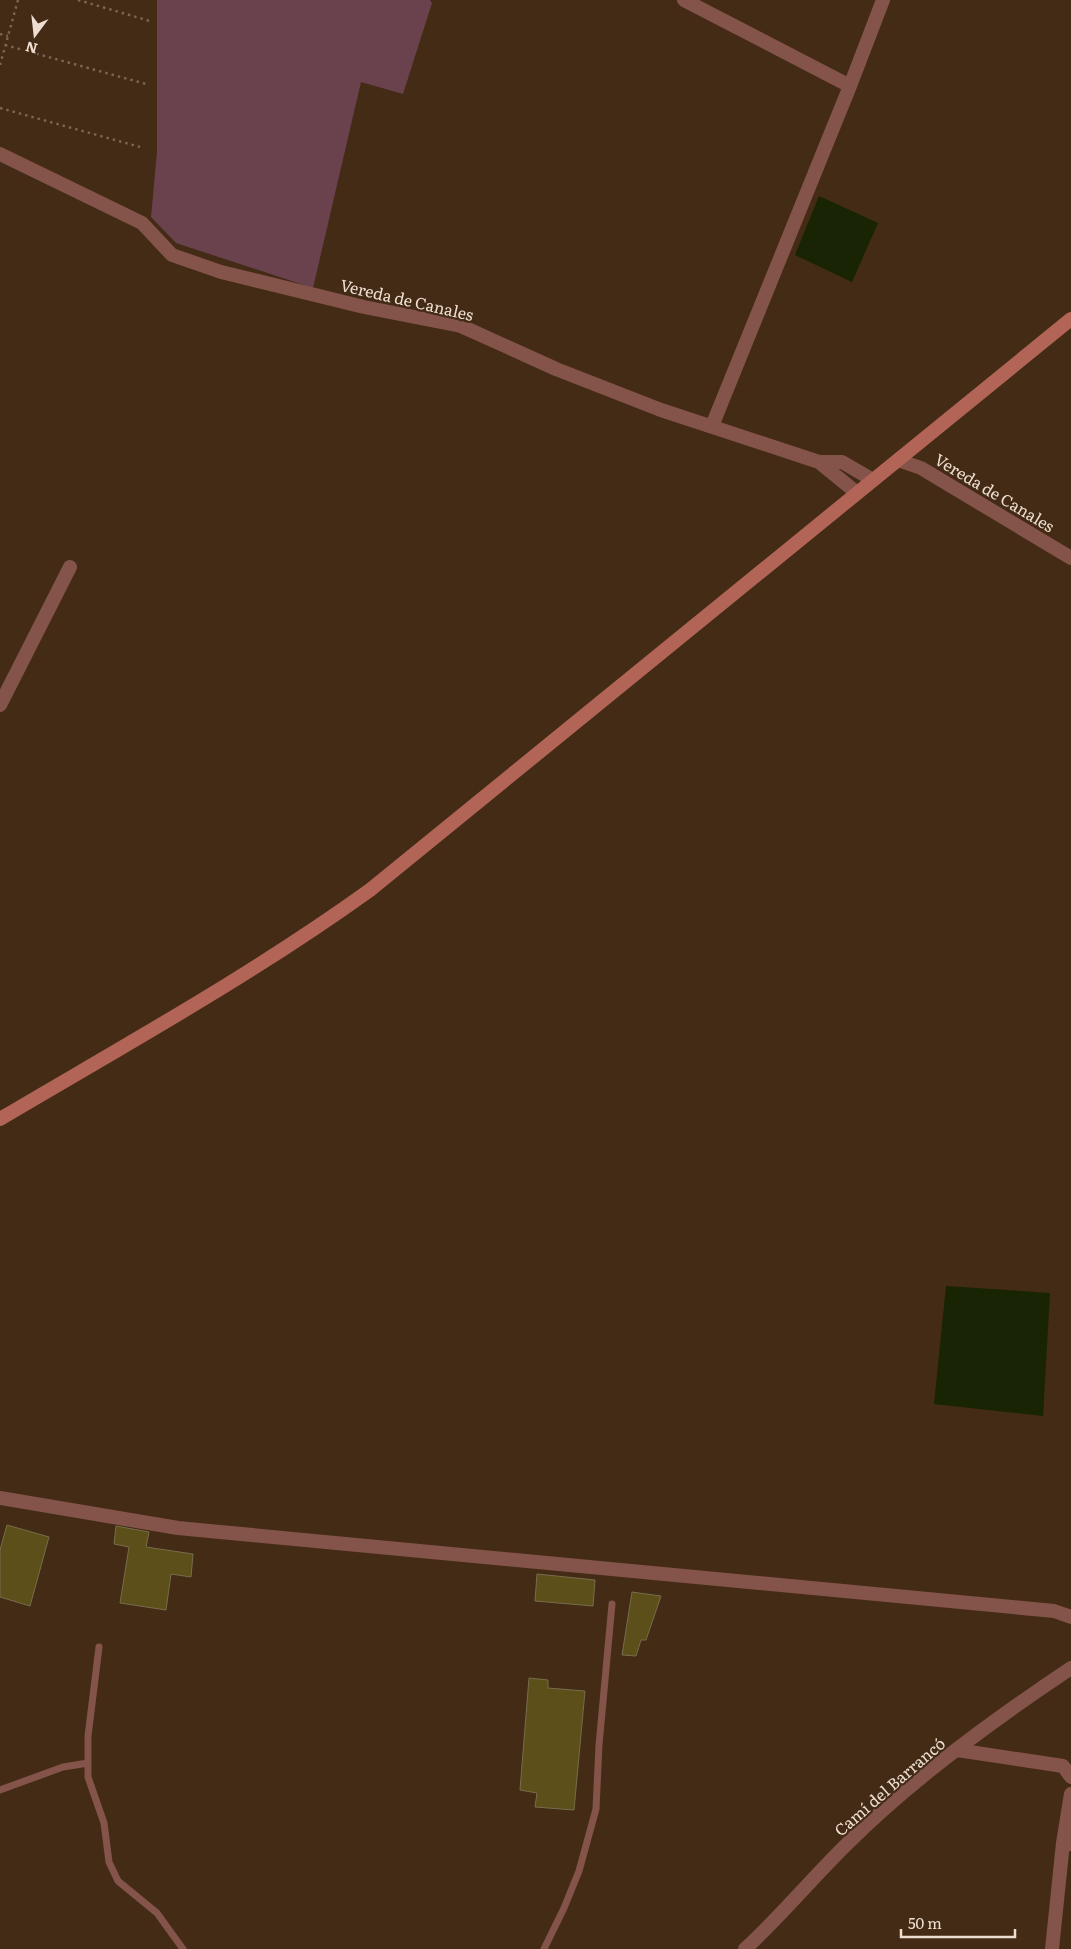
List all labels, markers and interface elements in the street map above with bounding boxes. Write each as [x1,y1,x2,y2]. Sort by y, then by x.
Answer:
north arrow [10,10,60,60]
text: N [23,37,40,60]
street label: Vereda de Canales [338,272,476,326]
street label: Vereda de Canales [931,447,1059,537]
street label: Camí del Barrancó [828,1731,950,1841]
scale bar [901,1906,1015,1938]
text: 50 m [908,1911,942,1934]

